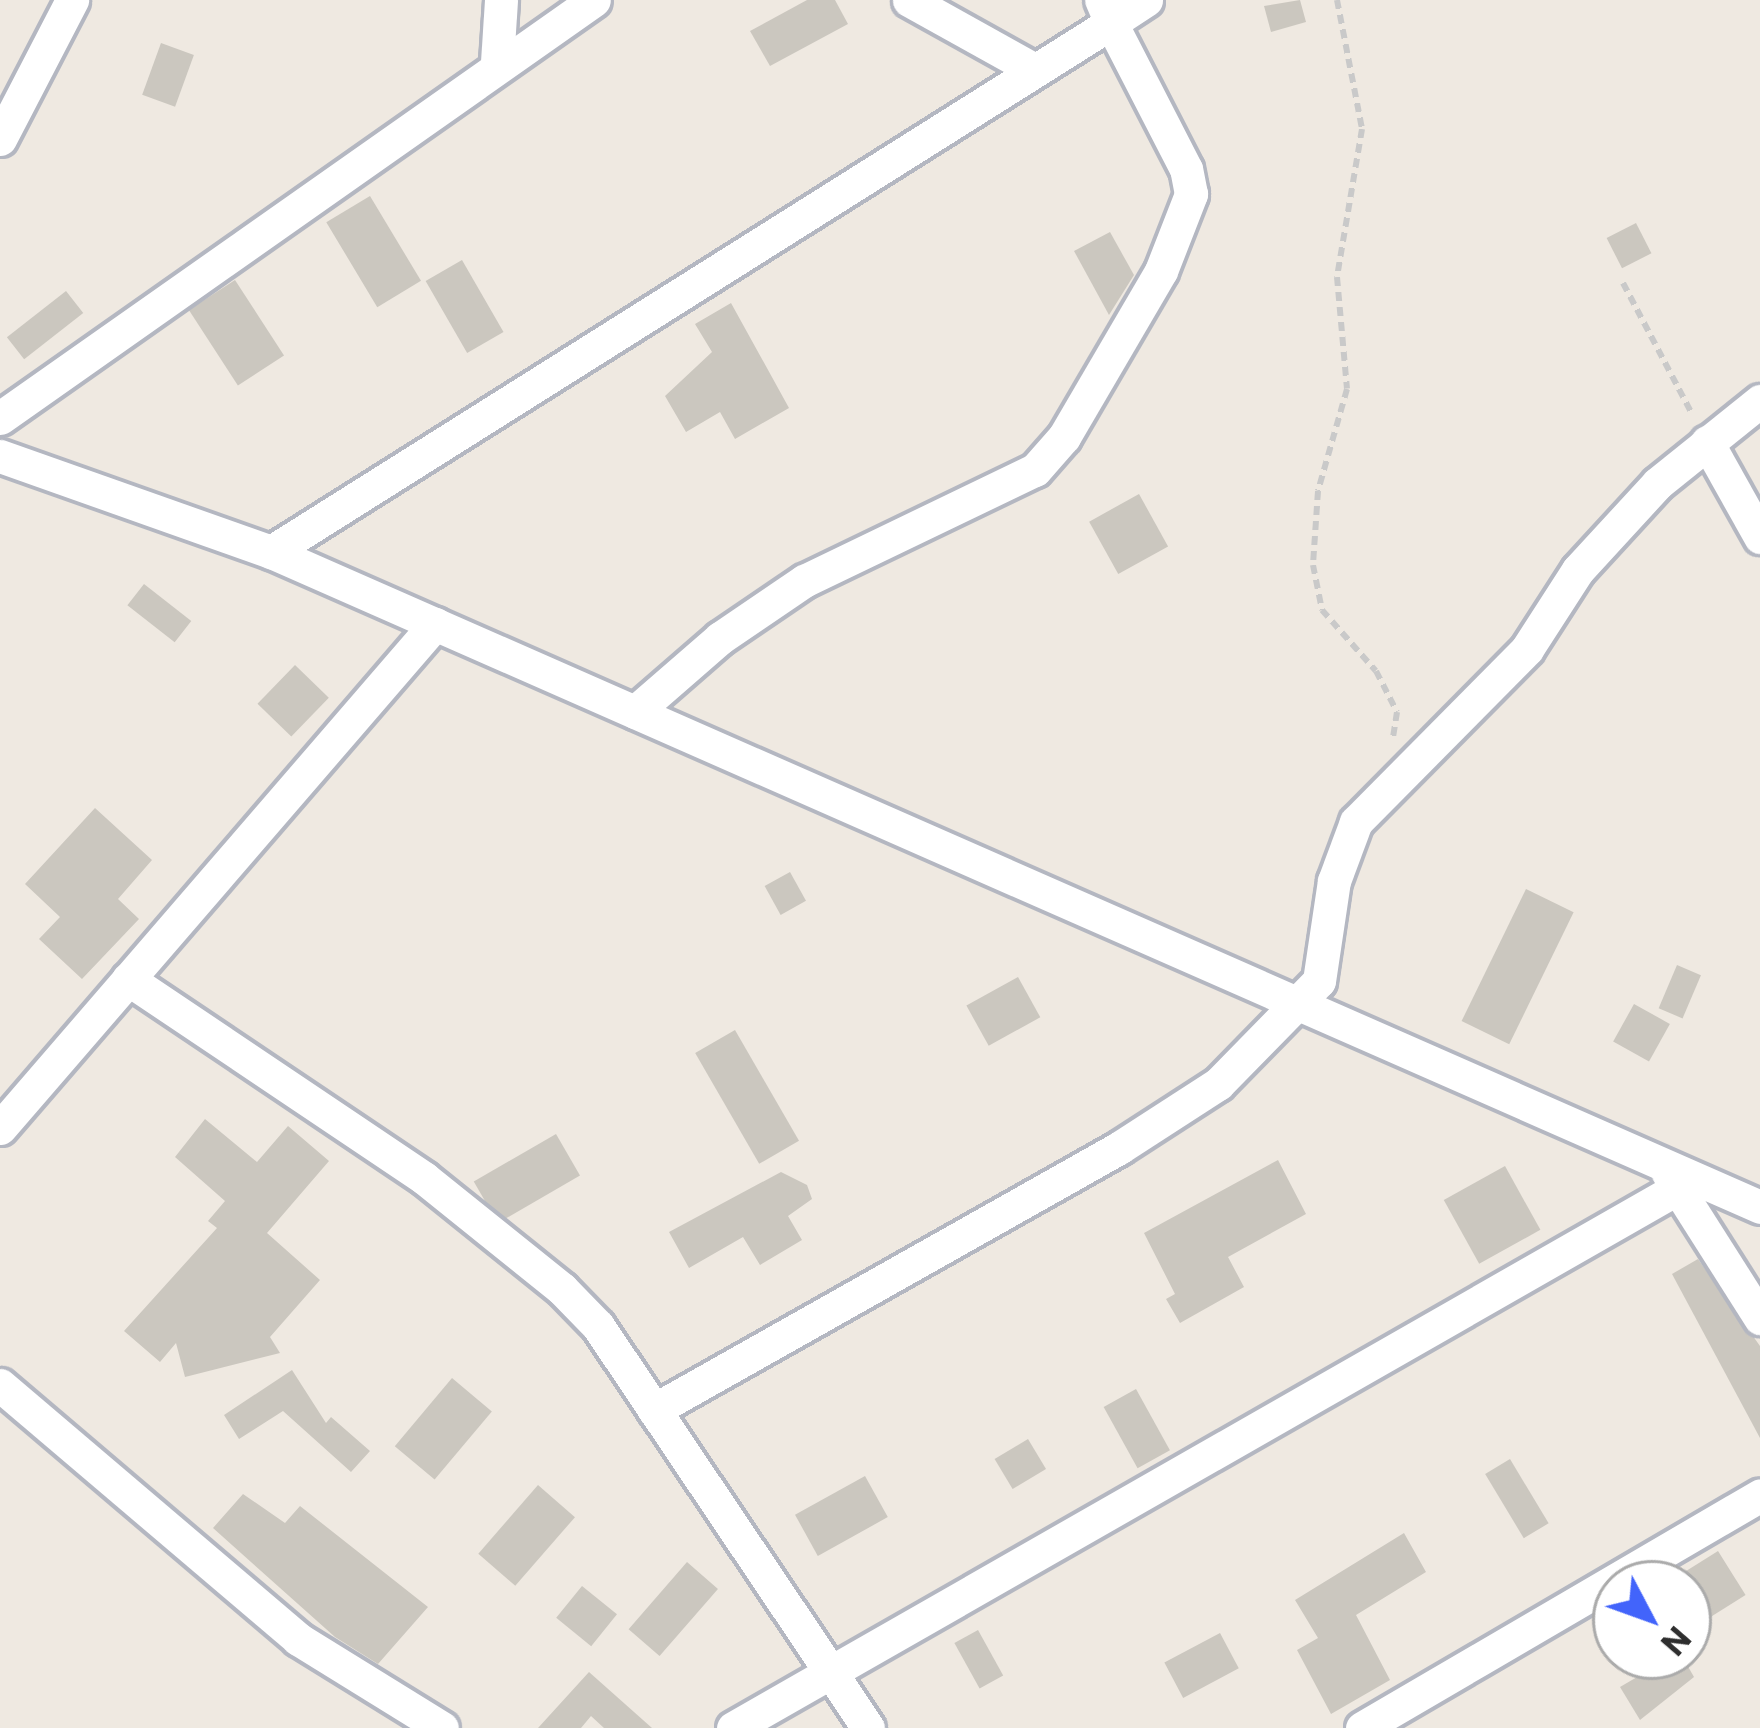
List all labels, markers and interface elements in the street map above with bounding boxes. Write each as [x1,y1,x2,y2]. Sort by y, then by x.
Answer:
north arrow [1592,1560,1712,1680]
text: N [1654,1619,1701,1665]

